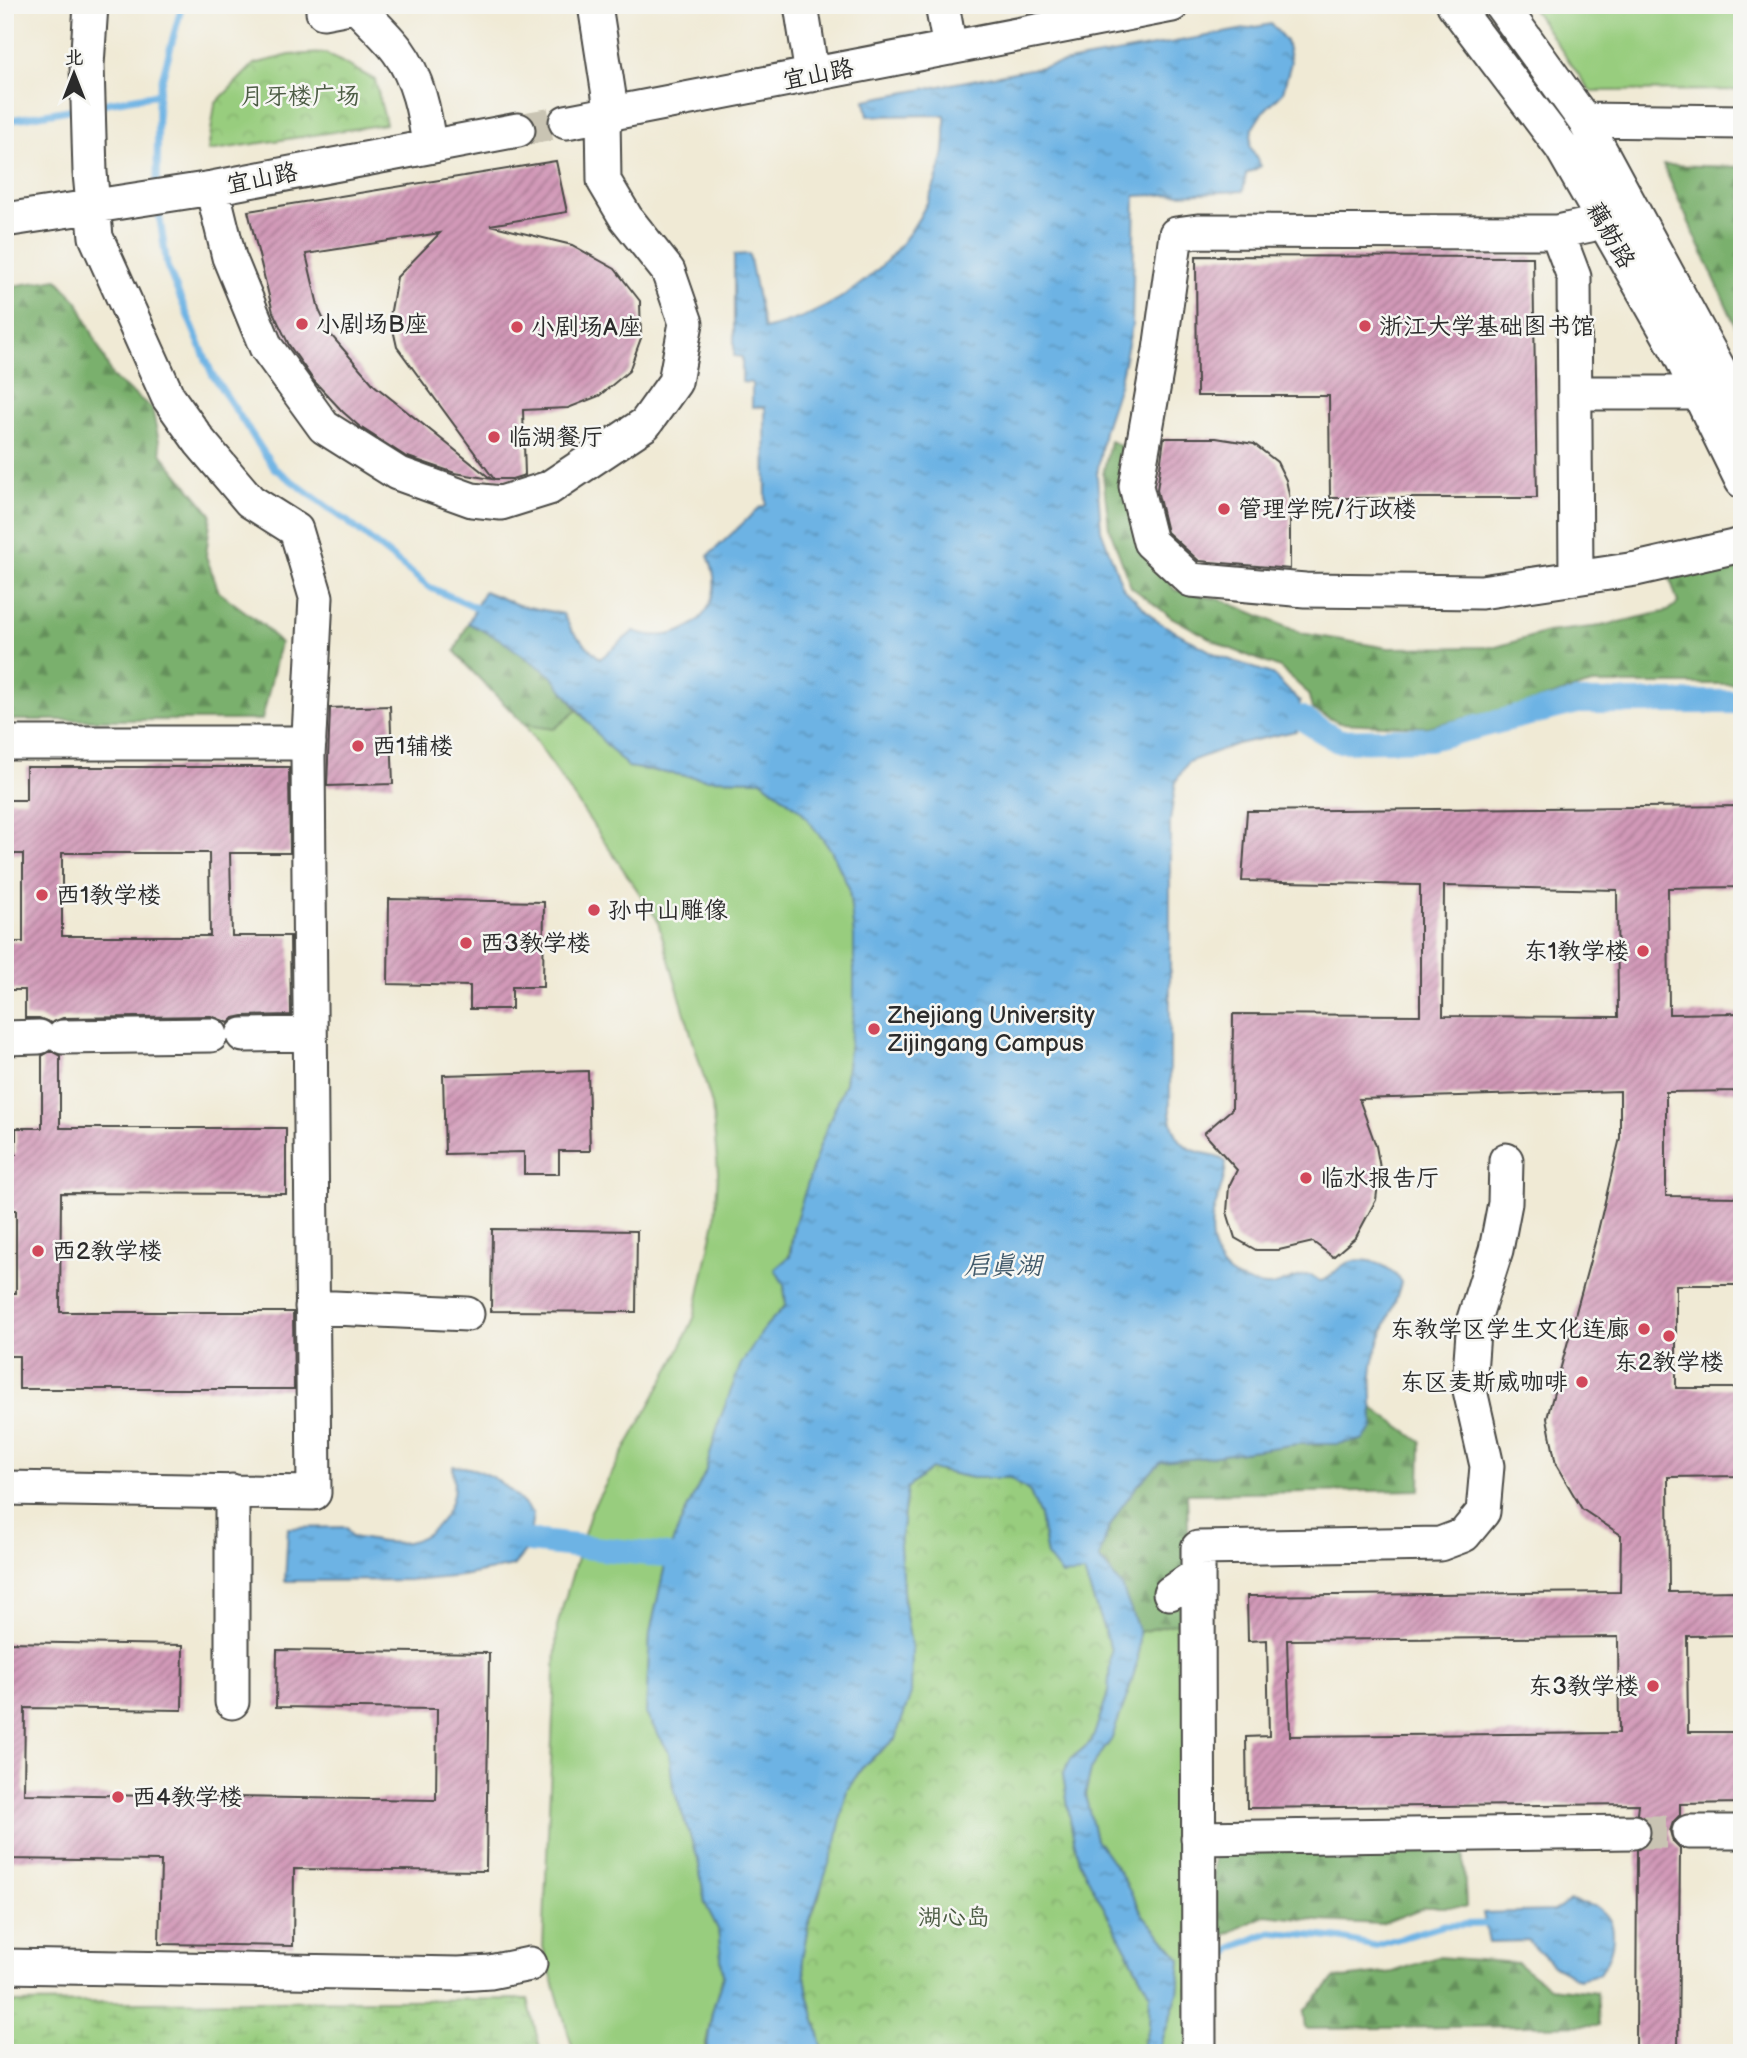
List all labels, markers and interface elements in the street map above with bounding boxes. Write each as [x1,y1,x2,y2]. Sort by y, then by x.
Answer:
north arrow [38,38,108,108]
text: 北 [64,47,84,70]
street label: 宜山路 [780,53,856,96]
park label: 月牙楼广场 [240,82,360,111]
street label: 宜山路 [224,157,300,200]
street label: 藕舫路 [1580,197,1641,274]
place label: 小剧场B座 [316,310,428,339]
place label: 浙江大学基础图书馆 [1379,312,1595,341]
place label: 小剧场A座 [531,313,642,342]
marker: 小剧场B座 [294,316,310,332]
marker: 浙江大学基础图书馆 [1357,318,1373,334]
marker: 小剧场A座 [509,319,525,335]
place label: 临湖餐厅 [508,423,604,452]
marker: 临湖餐厅 [486,429,502,445]
place label: 管理学院/行政楼 [1238,495,1417,524]
marker: 管理学院/行政楼 [1216,501,1232,517]
place label: 西1辅楼 [372,732,453,761]
marker: 西1辅楼 [350,738,366,754]
place label: 西1教学楼 [56,881,161,910]
marker: 西1教学楼 [34,887,50,903]
place label: 孙中山雕像 [608,896,728,925]
marker: 孙中山雕像 [586,902,602,918]
place label: 西3教学楼 [480,929,591,958]
marker: 西3教学楼 [458,935,474,951]
place label: 东1教学楼 [1524,937,1629,966]
marker: 东1教学楼 [1635,943,1651,959]
place label: Zhejiang University Zijingang Campus [887,1001,1095,1058]
marker: Zhejiang University Zijingang Campus [866,1021,882,1037]
place label: 临水报告厅 [1320,1164,1440,1193]
marker: 临水报告厅 [1298,1170,1314,1186]
place label: 西2教学楼 [52,1237,162,1266]
marker: 西2教学楼 [30,1243,46,1259]
water label: 启真湖 [964,1251,1045,1282]
place label: 东教学区学生文化连廊 [1390,1315,1630,1344]
marker: 东教学区学生文化连廊 [1636,1321,1652,1337]
marker: 东2教学楼 [1661,1328,1677,1344]
place label: 东2教学楼 [1614,1348,1724,1377]
place label: 东区麦斯威咖啡 [1400,1368,1568,1397]
marker: 东区麦斯威咖啡 [1574,1374,1590,1390]
place label: 东3教学楼 [1528,1672,1639,1701]
marker: 东3教学楼 [1645,1678,1661,1694]
place label: 西4教学楼 [132,1783,243,1812]
marker: 西4教学楼 [110,1789,126,1805]
park label: 湖心岛 [918,1903,990,1932]

